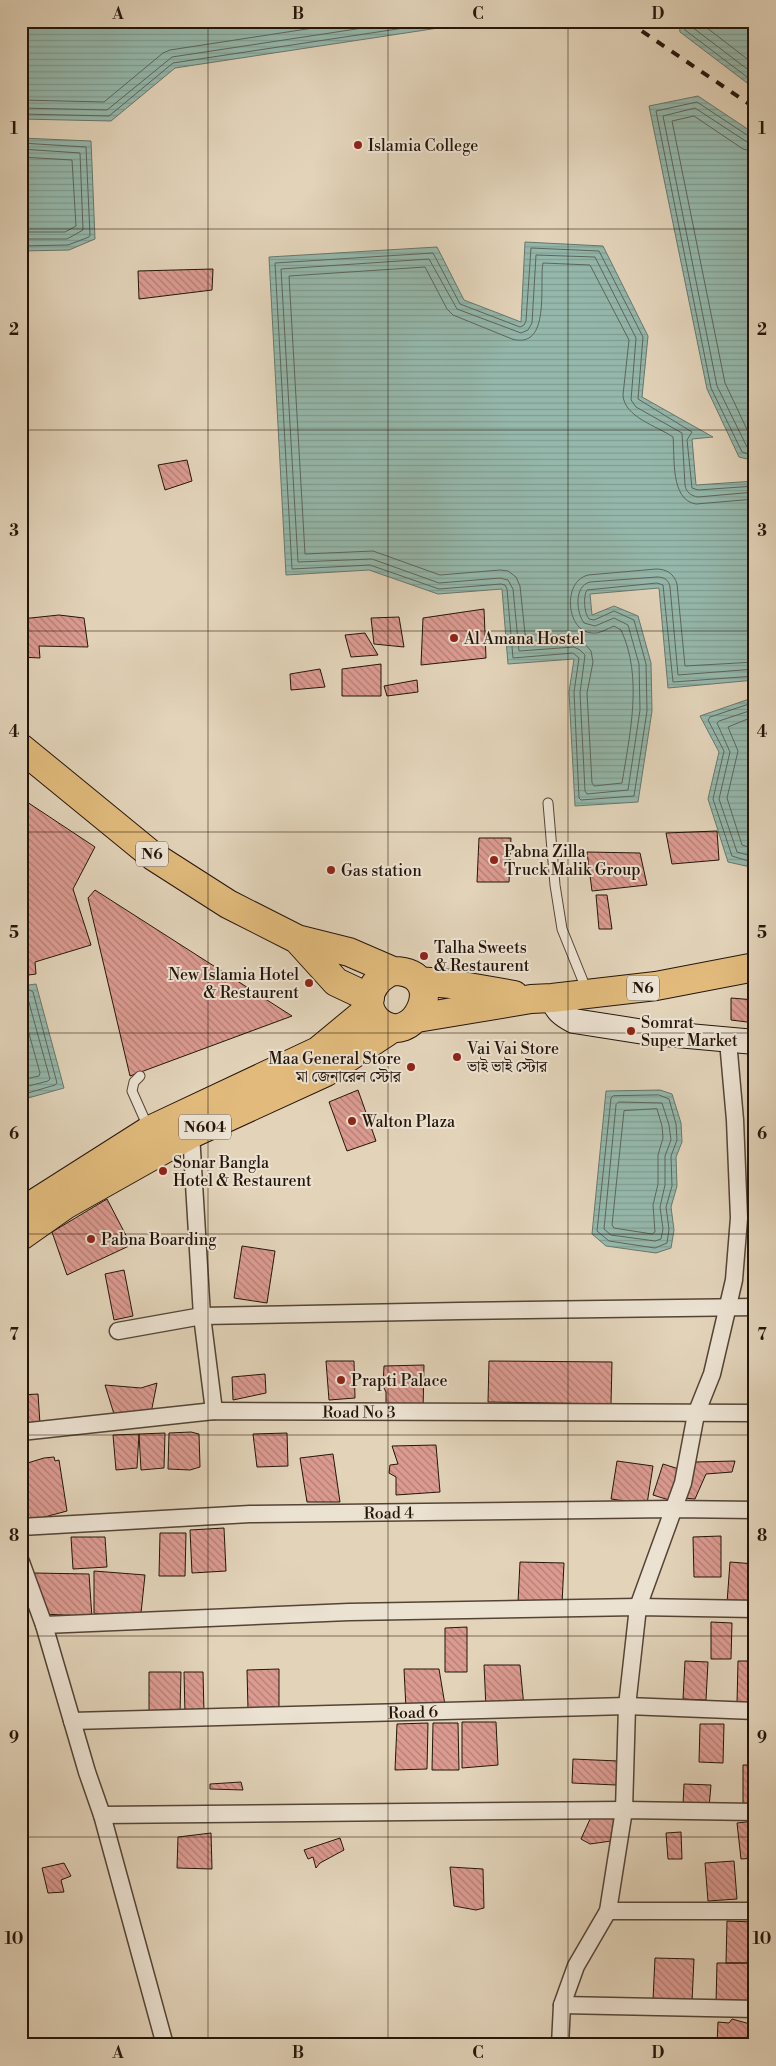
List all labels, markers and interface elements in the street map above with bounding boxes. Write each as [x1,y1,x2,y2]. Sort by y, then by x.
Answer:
text: A [111,4,124,24]
text: B [292,4,304,24]
text: C [472,4,484,24]
text: D [652,4,665,24]
text: 1 [10,119,18,139]
text: 1 [758,119,766,139]
place label: Islamia College [368,136,478,156]
marker: Islamia College [352,139,364,151]
text: 2 [9,320,19,340]
text: 2 [757,320,767,340]
text: 3 [9,521,19,541]
text: 3 [757,521,767,541]
place label: Al Amana Hostel [463,629,585,649]
marker: Al Amana Hostel [448,632,460,644]
text: 4 [9,722,20,742]
text: 4 [757,722,768,742]
road number: N6 [136,842,168,866]
place label: Pabna Zilla Truck Malik Group [504,842,641,880]
marker: Pabna Zilla Truck Malik Group [488,854,500,866]
place label: Gas station [341,861,422,881]
marker: Gas station [325,864,337,876]
text: 5 [9,923,19,943]
text: 5 [757,923,767,943]
place label: Talha Sweets & Restaurent [434,938,530,976]
marker: Talha Sweets & Restaurent [418,950,430,962]
place label: New Islamia Hotel & Restaurent [168,965,299,1003]
road number: N6 [627,976,659,1000]
marker: New Islamia Hotel & Restaurent [303,977,315,989]
place label: Somrat Super Market [641,1013,738,1051]
marker: Somrat Super Market [625,1025,637,1037]
place label: Vai Vai Store ভাই ভাই স্টোর [466,1039,559,1077]
place label: Maa General Store মা জেনারেল স্টোর [268,1049,402,1087]
marker: Vai Vai Store ভাই ভাই স্টোর [451,1051,463,1063]
marker: Maa General Store মা জেনারেল স্টোর [405,1061,417,1073]
place label: Walton Plaza [361,1112,456,1132]
road number: N604 [179,1114,231,1140]
marker: Walton Plaza [346,1115,358,1127]
text: 6 [9,1124,19,1144]
text: 6 [757,1124,767,1144]
place label: Sonar Bangla Hotel & Restaurent [173,1153,312,1191]
marker: Sonar Bangla Hotel & Restaurent [157,1165,169,1177]
place label: Pabna Boarding [101,1230,217,1250]
marker: Pabna Boarding [85,1233,97,1245]
text: 7 [9,1325,19,1345]
text: 7 [757,1325,767,1345]
place label: Prapti Palace [351,1371,448,1391]
marker: Prapti Palace [335,1374,347,1386]
street label: Road No 3 [322,1402,396,1423]
street label: Road 4 [364,1503,414,1524]
text: 8 [9,1526,19,1546]
text: 8 [757,1526,767,1546]
street label: Road 6 [388,1702,439,1723]
text: 9 [9,1728,19,1748]
text: 9 [757,1728,767,1748]
text: 10 [5,1929,23,1949]
text: 10 [753,1929,771,1949]
text: A [111,2043,124,2063]
text: B [292,2043,304,2063]
text: C [472,2043,484,2063]
text: D [652,2043,665,2063]

